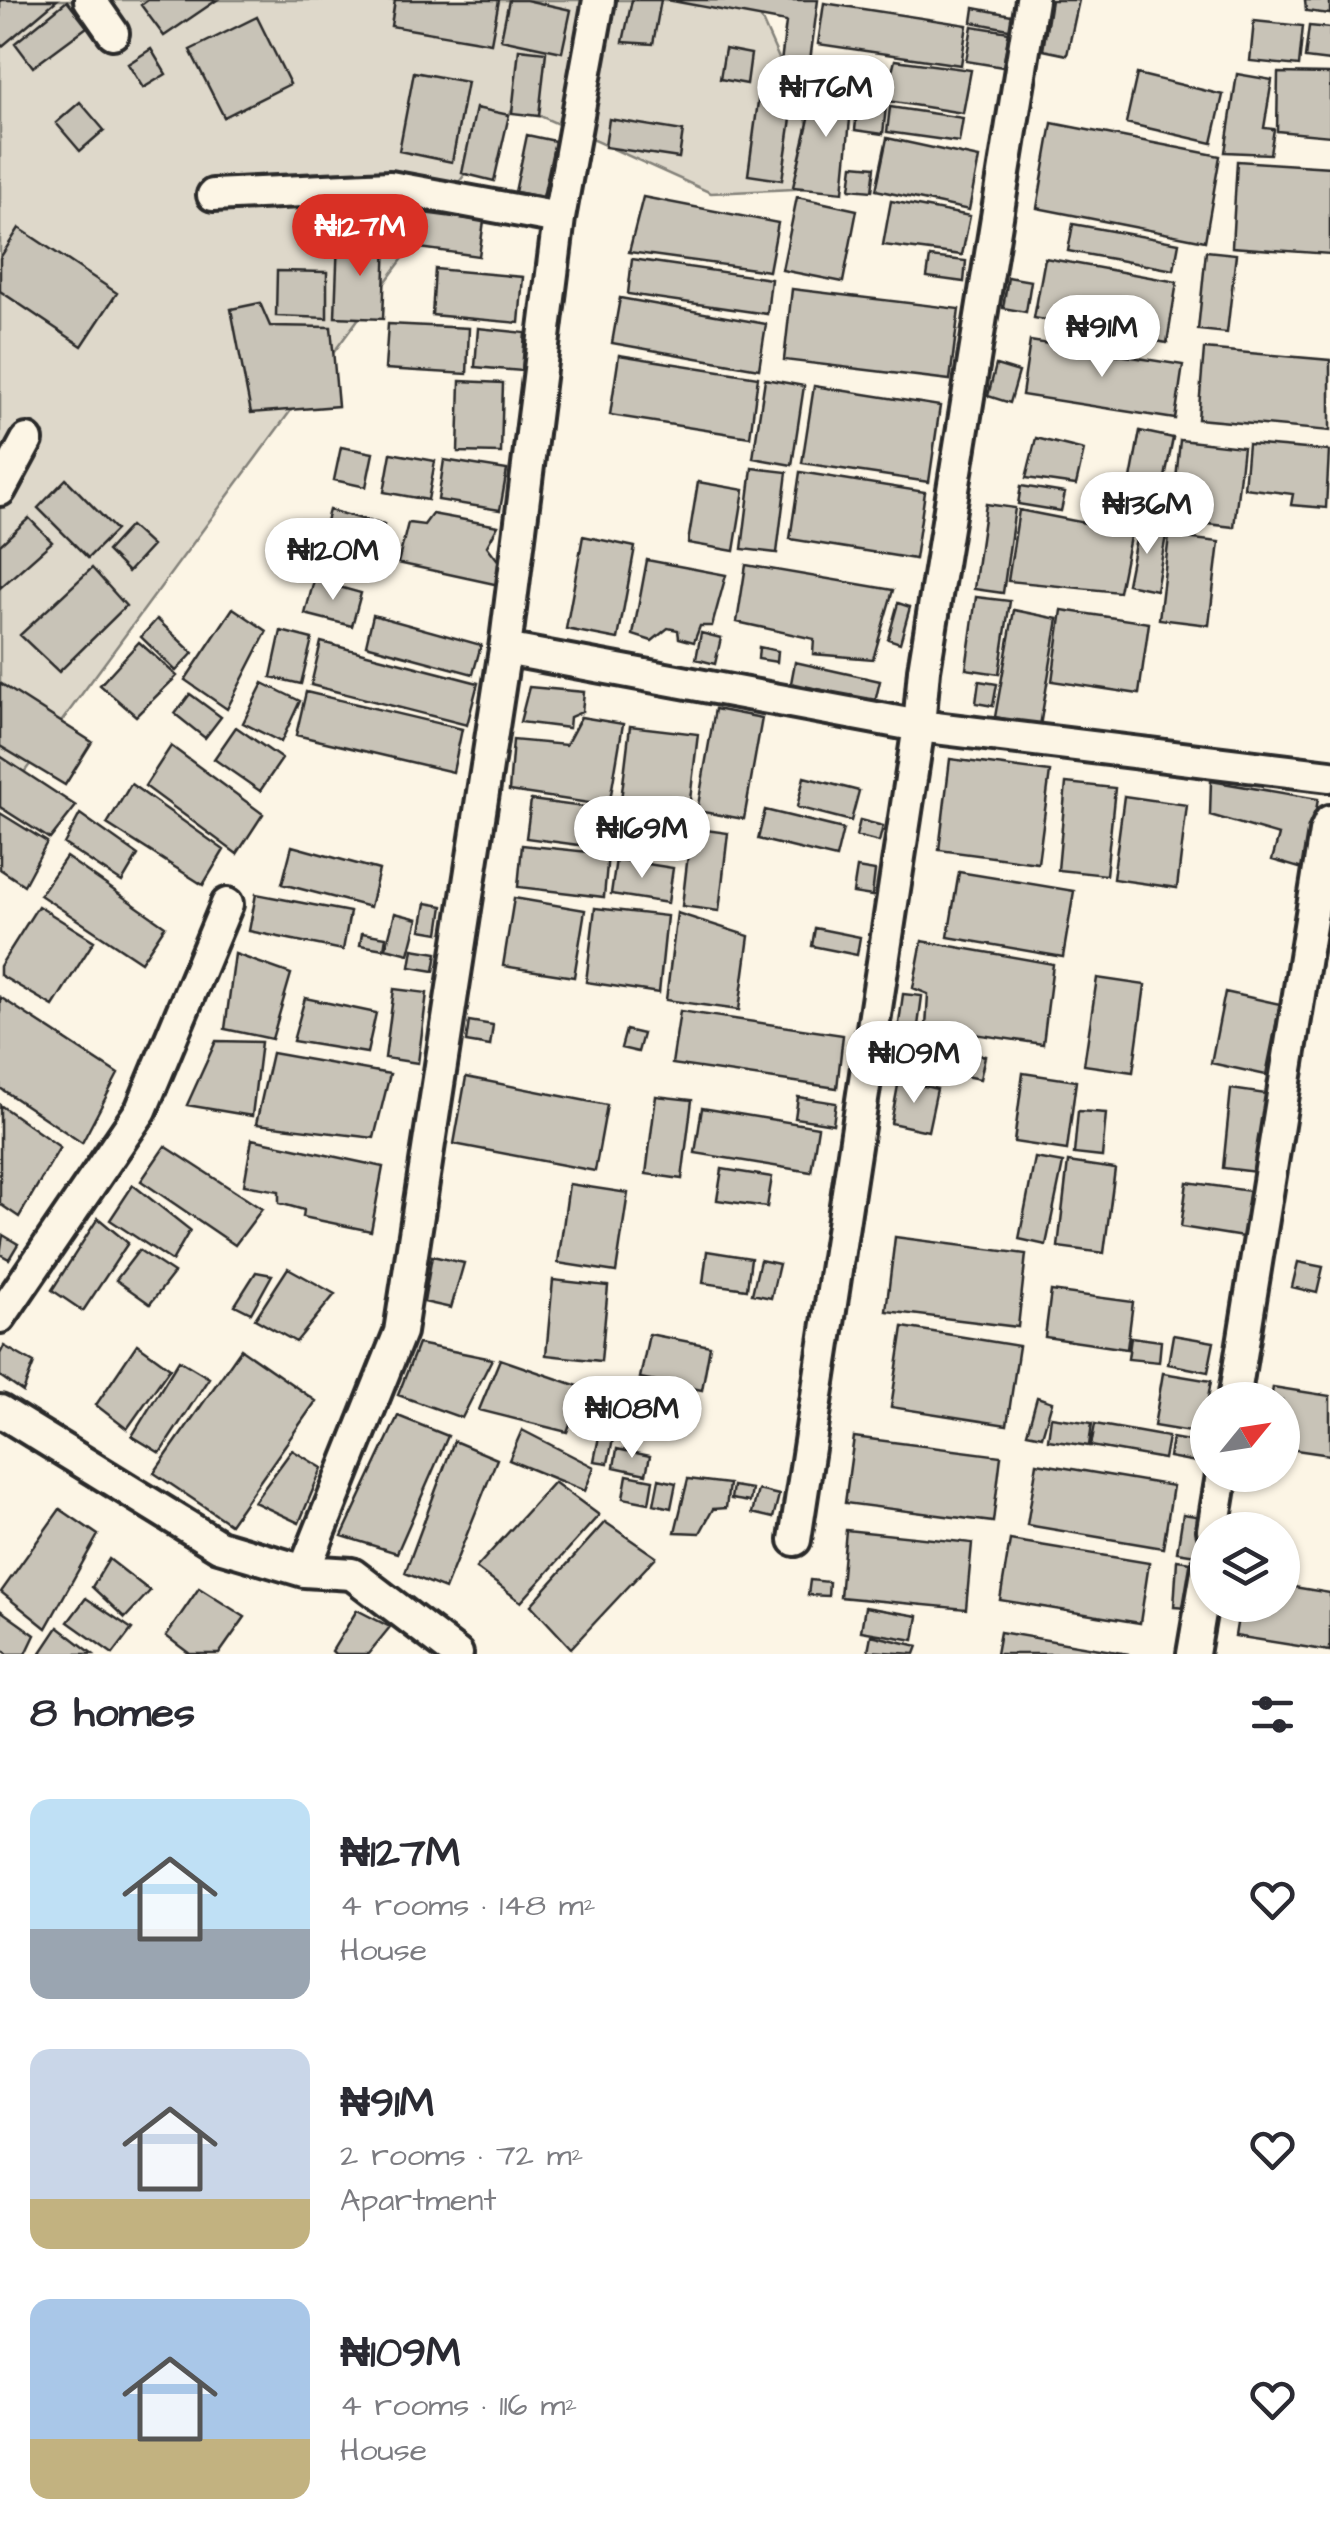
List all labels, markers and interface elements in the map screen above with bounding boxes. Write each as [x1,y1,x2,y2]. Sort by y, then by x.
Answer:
pin: ₦176M [756,55,896,140]
text: ₦176M [779,65,873,110]
pin: ₦127M [290,194,430,279]
text: ₦127M [314,204,406,249]
pin: ₦91M [1043,295,1161,380]
text: ₦91M [1066,305,1138,350]
pin: ₦136M [1077,472,1217,557]
text: ₦136M [1102,482,1192,527]
pin: ₦120M [263,518,403,603]
text: ₦120M [287,528,379,573]
pin: ₦169M [572,796,712,881]
text: ₦169M [596,806,688,851]
pin: ₦109M [844,1021,984,1106]
text: ₦109M [868,1031,960,1076]
pin: ₦108M [562,1376,702,1461]
north arrow [1190,1382,1300,1492]
map controls [1190,1382,1300,1622]
text: ₦108M [585,1386,679,1431]
button: layers [1190,1512,1300,1622]
text: 8 homes [30,1685,195,1743]
icon: filters [1245,1687,1300,1742]
text: ₦127M [340,1825,460,1883]
icon: home [110,1839,230,1959]
icon: heart [1245,1872,1300,1927]
text: 4 rooms · 148 m² [340,1883,596,1928]
text: House [340,1928,427,1973]
text: ₦91M [340,2075,434,2133]
icon: home [110,2089,230,2209]
icon: heart [1245,2122,1300,2177]
text: 2 rooms · 72 m² [340,2133,584,2178]
text: Apartment [340,2178,496,2223]
text: ₦109M [340,2325,461,2383]
icon: home [110,2339,230,2459]
icon: heart [1245,2372,1300,2427]
text: 4 rooms · 116 m² [340,2383,577,2428]
text: House [340,2428,427,2473]

